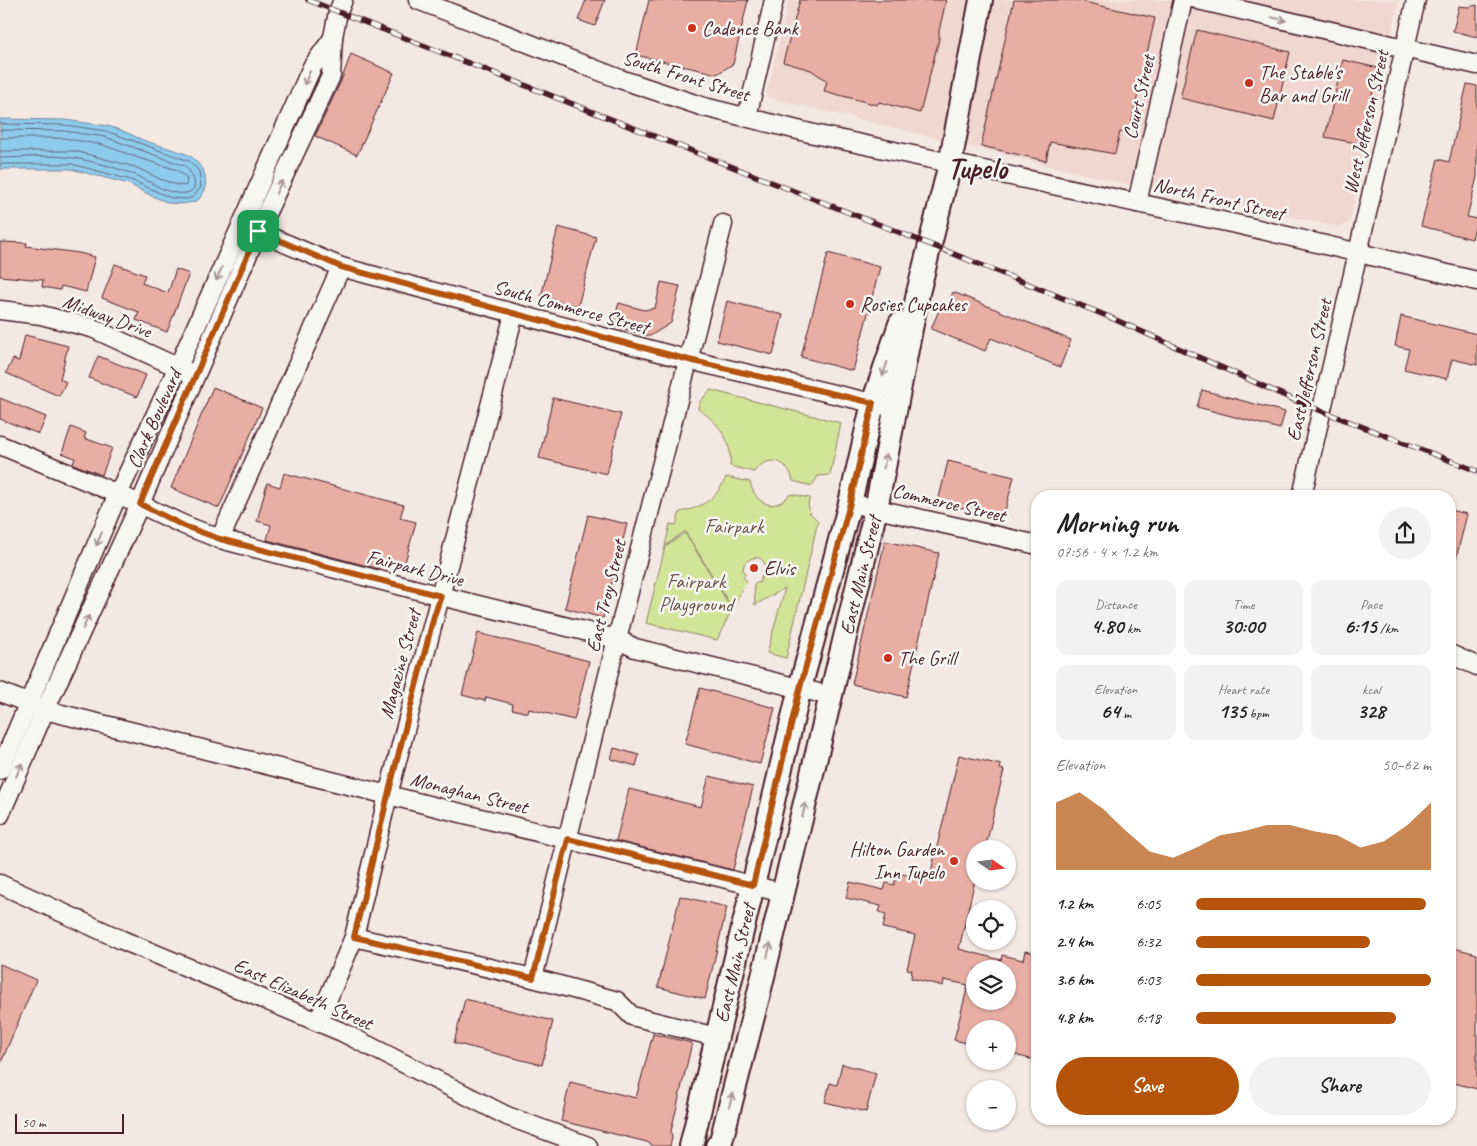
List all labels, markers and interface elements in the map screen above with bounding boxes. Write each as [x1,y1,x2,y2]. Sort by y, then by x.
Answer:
one-way arrow [1271,15,1287,24]
place label: Cadence Bank [702,16,799,41]
marker: Cadence Bank [686,22,698,34]
street label: South Front Street [620,45,755,108]
street label: West Jefferson Street [1337,45,1395,196]
street label: Court Street [1117,50,1161,142]
place label: The Stable's Bar and Grill [1259,60,1351,108]
one-way arrow [302,70,312,85]
marker: The Stable's Bar and Grill [1243,77,1255,89]
district label: Tupelo [947,149,1009,187]
street label: North Front Street [1151,172,1290,227]
one-way arrow [274,180,284,195]
pin [237,210,279,252]
icon: arrive [244,217,272,245]
one-way arrow [214,266,224,281]
street label: South Commerce Street [491,274,655,341]
street label: Midway Drive [59,289,156,344]
place label: Rosies Cupcakes [860,292,968,317]
street label: East Jefferson Street [1281,294,1338,443]
marker: Rosies Cupcakes [844,298,856,310]
one-way arrow [879,361,889,377]
street label: Clark Boulevard [121,363,188,472]
one-way arrow [881,453,891,469]
street label: Commerce Street [890,478,1010,529]
text: Morning run [1056,505,1178,540]
button: share [1379,507,1431,559]
street label: East Main Street [834,510,887,637]
park label: Fairpark [705,514,765,539]
one-way arrow [93,531,103,546]
street label: East Troy Street [580,535,633,655]
text: 07:56 · 4 × 1.2 km [1056,542,1158,562]
street label: Fairpark Drive [364,544,467,592]
place label: Elvis [764,556,797,581]
marker: Elvis [748,562,760,574]
park label: Fairpark Playground [659,569,736,617]
text: Distance [1095,596,1137,613]
text: Time [1233,596,1254,613]
text: Pace [1360,596,1382,613]
street label: Magazine Street [373,603,427,721]
text: 4.80 [1091,613,1124,639]
text: 30:00 [1223,613,1264,639]
text: 6:15 [1344,613,1377,639]
one-way arrow [81,615,91,630]
text: km [1124,620,1141,637]
text: /km [1377,620,1398,637]
place label: The Grill [898,646,959,671]
marker: The Grill [882,652,894,664]
text: Elevation [1094,681,1137,698]
text: Heart rate [1218,681,1269,698]
text: kcal [1362,681,1380,698]
text: 64 [1101,698,1120,724]
text: 135 [1218,698,1246,724]
text: 328 [1357,698,1385,724]
text: m [1120,705,1131,722]
text: bpm [1246,705,1269,722]
text: Elevation [1056,755,1105,775]
text: 50–62 m [1382,755,1431,775]
one-way arrow [15,763,25,778]
street label: Monaghan Street [408,766,532,820]
one-way arrow [800,803,809,819]
place label: Hilton Garden Inn Tupelo [849,837,945,885]
north arrow [966,840,1016,890]
map controls [966,840,1016,1130]
marker: Hilton Garden Inn Tupelo [948,855,960,867]
text: 1.2 km [1056,894,1093,914]
text: 6:05 [1136,894,1161,914]
street label: East Main Street [708,898,761,1025]
button: locate [966,900,1016,950]
text: 2.4 km [1056,932,1093,952]
text: 6:32 [1136,932,1161,952]
one-way arrow [765,942,775,958]
street label: East Elizabeth Street [230,952,378,1037]
button: layers [966,960,1016,1010]
text: 3.6 km [1056,970,1094,990]
text: 6:03 [1136,970,1161,990]
text: 4.8 km [1056,1008,1093,1028]
text: 6:18 [1136,1008,1161,1028]
button: + [966,1020,1016,1070]
button: Save [1056,1057,1239,1115]
button: Share [1249,1057,1431,1115]
button: − [966,1080,1016,1130]
one-way arrow [727,1092,736,1108]
scale bar [15,1111,124,1134]
text: 50 m [22,1114,46,1131]

